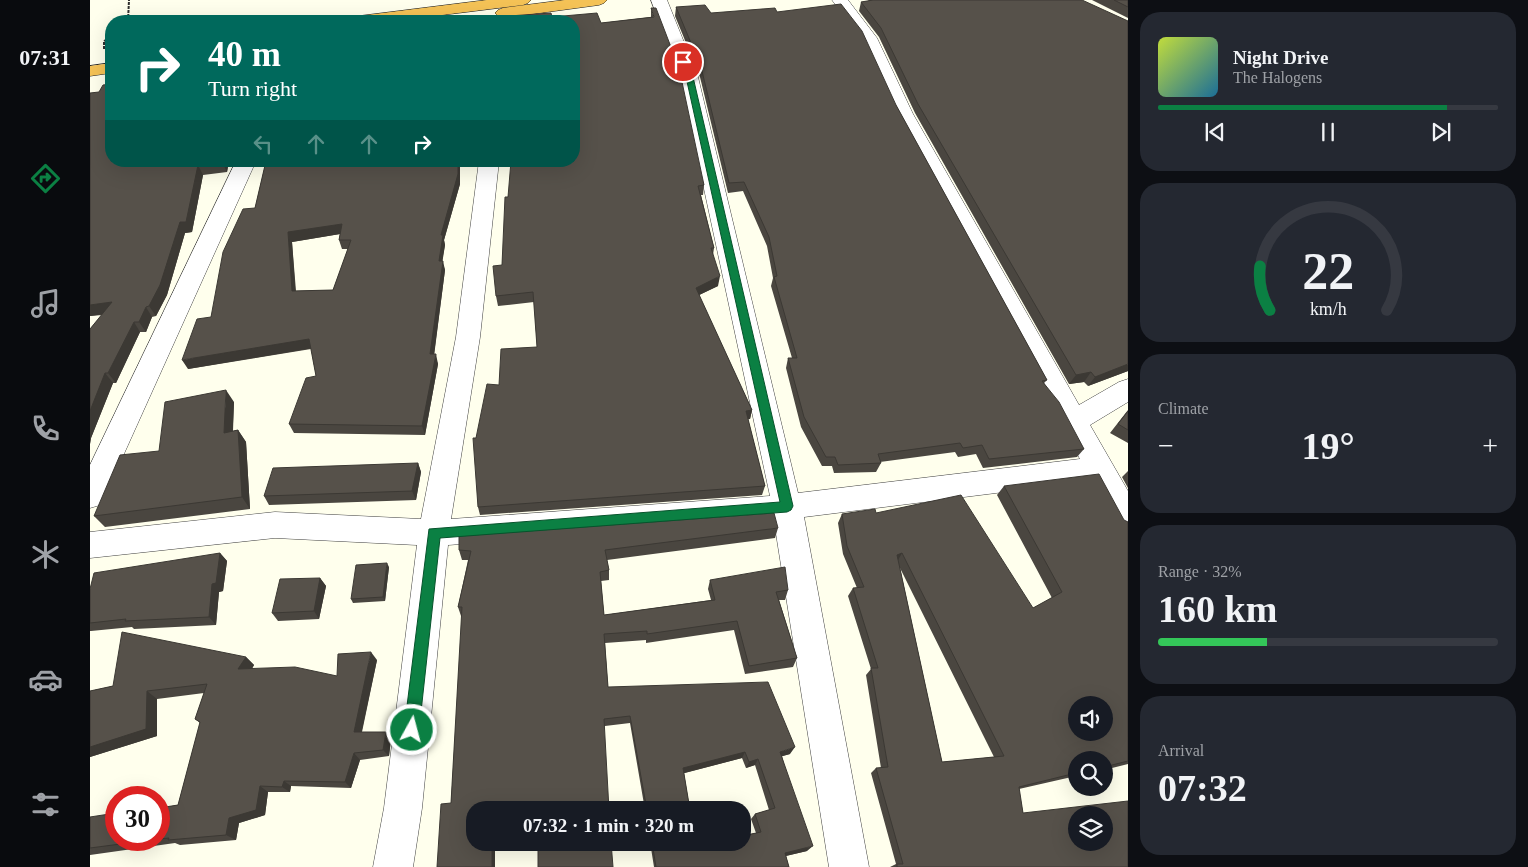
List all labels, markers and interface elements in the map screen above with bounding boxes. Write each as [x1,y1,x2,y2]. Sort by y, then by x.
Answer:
icon: right [125,35,190,100]
text: 40 m [208,35,281,74]
pin [662,41,704,83]
text: 07:31 [19,45,71,70]
text: Night Drive [1233,47,1329,68]
icon: arrive [669,48,697,76]
text: The Halogens [1233,69,1322,86]
text: Turn right [208,76,297,101]
icon: previous [1201,118,1229,146]
icon: pause [1314,118,1342,146]
icon: next [1427,118,1455,146]
icon: left [249,130,277,158]
icon: ahead [302,130,330,158]
icon: ahead [355,130,383,158]
icon: right [408,130,436,158]
icon: directions [28,161,63,196]
text: 22 [1302,243,1354,300]
icon: music [28,286,63,321]
text: km/h [1310,299,1346,319]
text: Climate [1158,400,1209,417]
icon: phone [28,411,63,446]
text: 19° [1301,425,1355,467]
text: − [1158,430,1174,461]
text: + [1482,430,1498,461]
icon: climate [28,537,63,572]
text: Range · 32% [1158,563,1242,580]
text: 160 km [1158,588,1277,630]
icon: car [28,662,63,697]
map controls [1068,696,1113,851]
button: sound [1068,696,1113,741]
position arrow [385,703,437,755]
text: Arrival [1158,742,1204,759]
button: search [1068,751,1113,796]
text: 07:32 [1158,767,1247,809]
speed limit sign: 30 [105,786,170,851]
icon: filters [28,787,63,822]
button: layers [1068,806,1113,851]
text: 07:32 · 1 min · 320 m [523,815,694,836]

